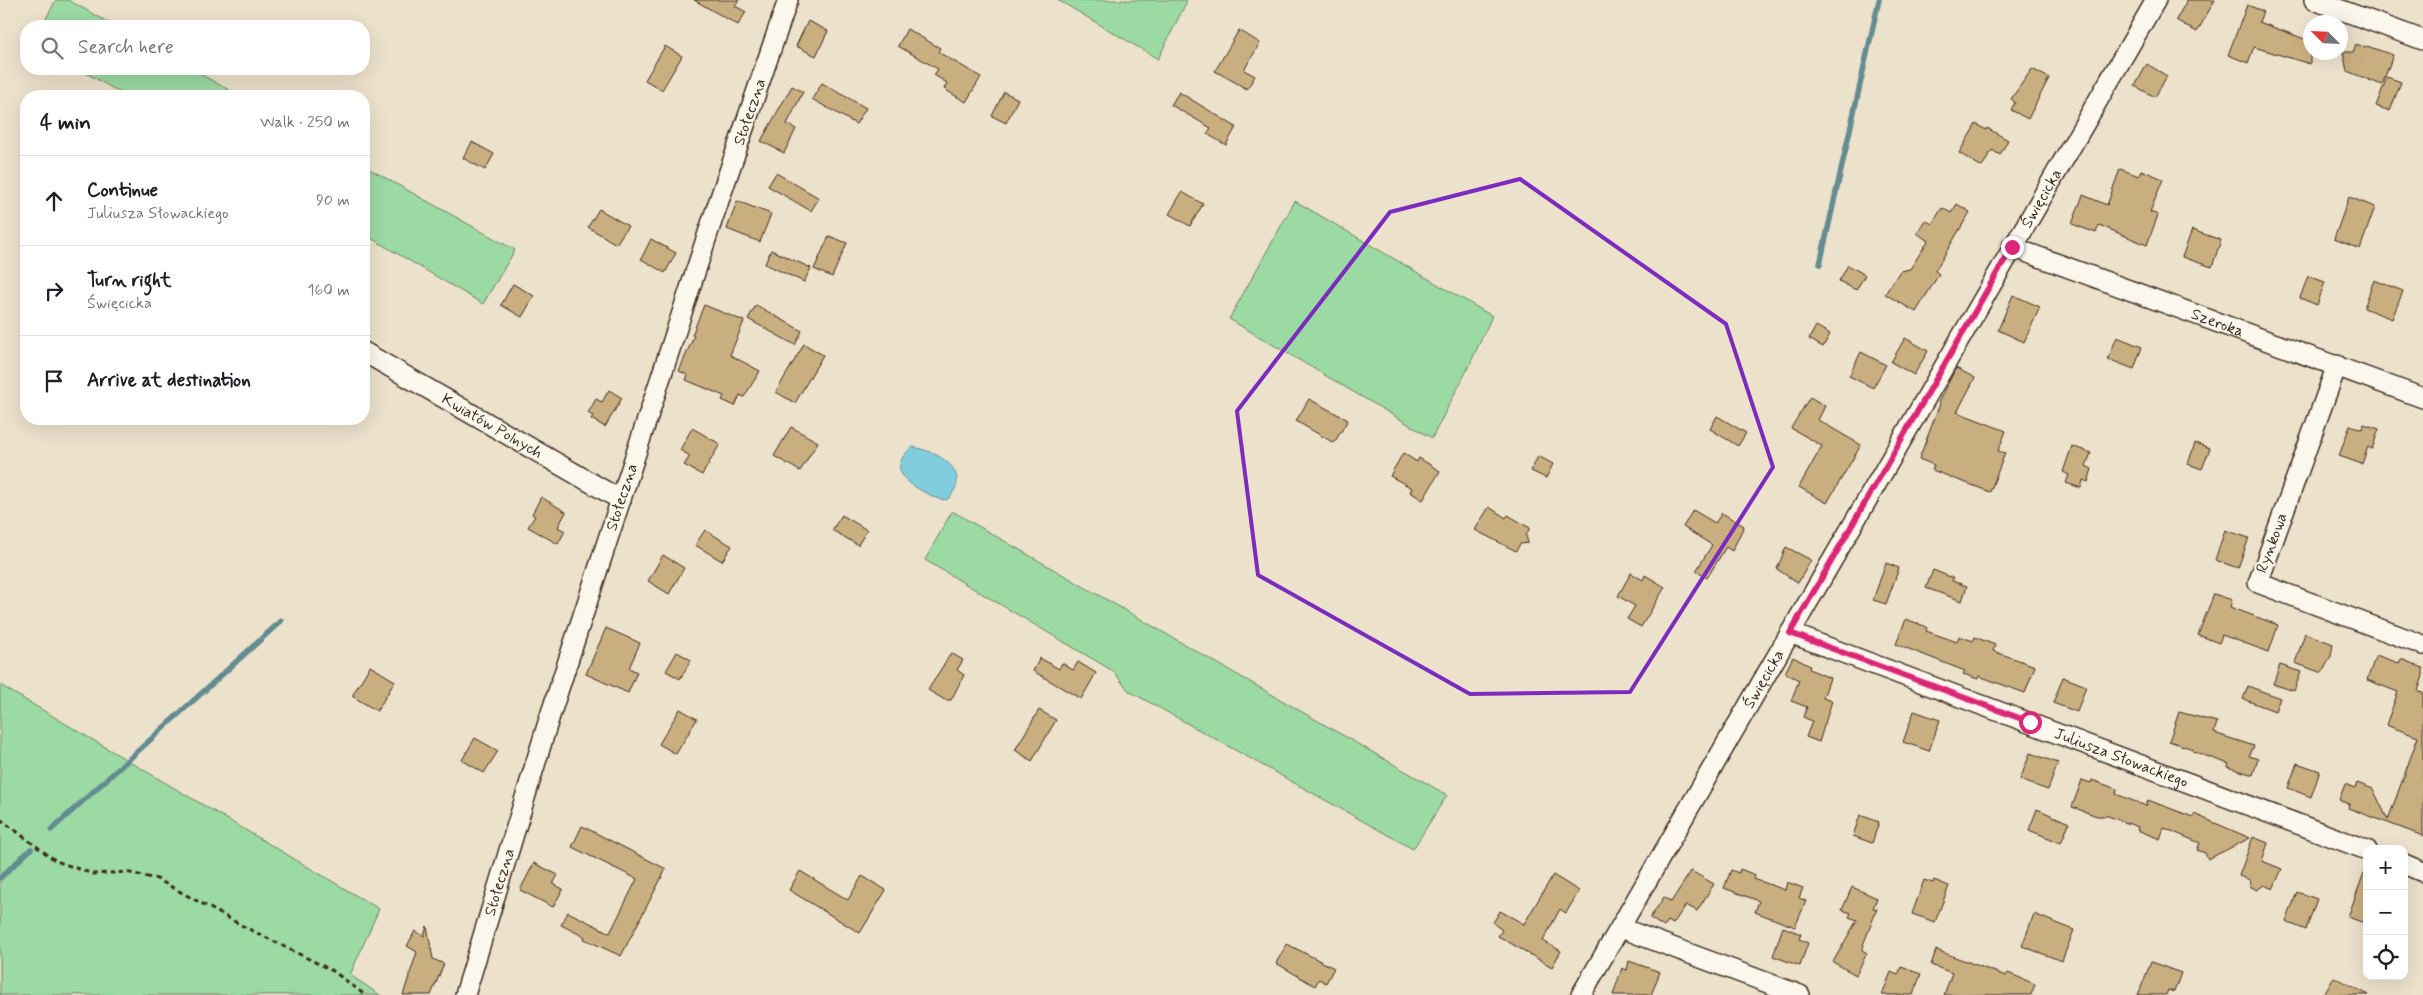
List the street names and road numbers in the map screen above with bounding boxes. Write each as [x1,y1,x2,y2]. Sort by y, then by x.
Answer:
street label: Stołeczna [728,75,771,148]
street label: Święcicka [2016,165,2067,232]
street label: Szeroka [2188,303,2247,342]
street label: Kwiatów Polnych [438,388,547,463]
street label: Stołeczna [601,461,642,533]
street label: Rynkowa [2251,510,2293,576]
street label: Święcicka [1738,645,1789,712]
street label: Juliusza Słowackiego [2051,723,2191,792]
street label: Stołeczna [479,846,520,918]

